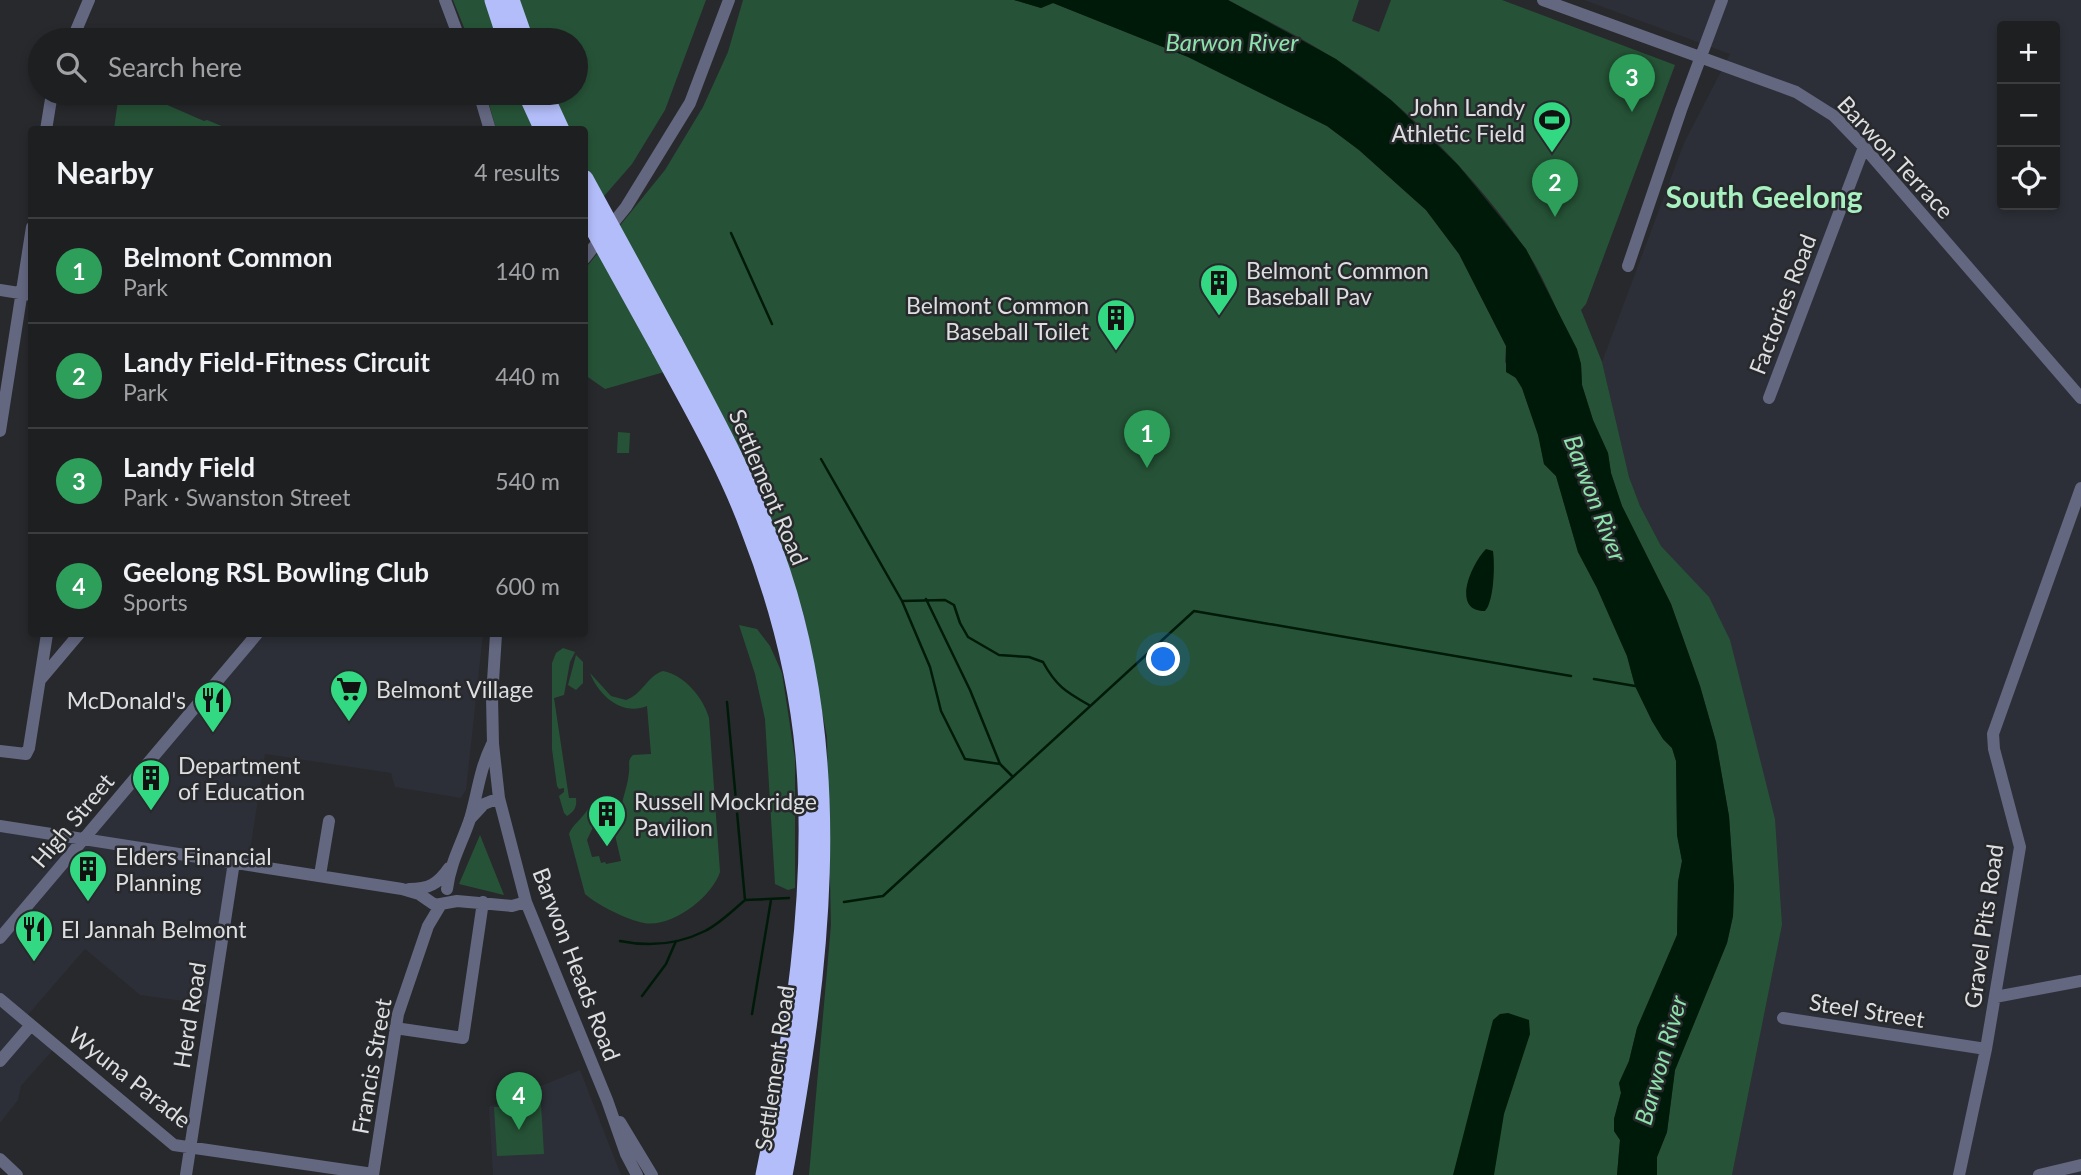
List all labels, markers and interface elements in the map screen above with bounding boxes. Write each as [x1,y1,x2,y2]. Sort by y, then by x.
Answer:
map controls [1997,21,2060,210]
button: + [1997,21,2060,84]
water label: Barwon River [1166,27,1299,56]
search box [28,28,588,105]
icon: search [52,48,90,86]
text: Search here [108,51,242,83]
pin: 3 [1609,54,1655,112]
button: − [1997,84,2060,147]
street label: Barwon Terrace [1832,90,1960,224]
place label: John Landy Athletic Field [1392,93,1525,147]
sports icon: John Landy Athletic Field [1531,99,1573,154]
button: locate [1997,147,2060,210]
text: Nearby [56,154,154,190]
text: 4 results [474,158,560,186]
pin: 2 [1532,159,1578,217]
district label: South Geelong [1665,178,1863,214]
street label: Factories Road [1742,230,1822,378]
text: Belmont Common [123,241,332,273]
place label: Belmont Common Baseball Pav [1246,256,1429,310]
text: 1 [72,257,86,285]
text: 140 m [495,257,560,285]
building icon: Belmont Common Baseball Pav [1198,262,1240,317]
text: Park [123,273,168,301]
place label: Belmont Common Baseball Toilet [906,291,1090,345]
building icon: Belmont Common Baseball Toilet [1095,297,1137,352]
text: Landy Field-Fitness Circuit [123,346,430,378]
text: 2 [72,362,86,390]
text: 440 m [495,362,560,390]
text: Park [123,378,168,406]
street label: Settlement Road [724,405,814,569]
pin: 1 [1124,410,1170,468]
water label: Barwon River [1559,431,1634,566]
text: Landy Field [123,451,255,483]
text: 3 [72,467,86,495]
text: 540 m [495,467,560,495]
text: Park · Swanston Street [123,483,350,511]
text: Geelong RSL Bowling Club [123,556,429,588]
text: 4 [72,572,86,600]
text: 600 m [495,572,560,600]
text: Sports [123,588,188,616]
your location [1146,642,1180,676]
supermarket icon: Belmont Village [328,668,370,723]
place label: Belmont Village [376,675,534,703]
restaurant icon: McDonald's [192,679,234,734]
place label: McDonald's [67,686,186,714]
place label: Department of Education [178,751,305,805]
building icon: Department of Education [130,757,172,812]
street label: High Street [25,767,120,873]
place label: Russell Mockridge Pavilion [634,787,817,841]
building icon: Russell Mockridge Pavilion [586,793,628,848]
place label: Elders Financial Planning [115,842,272,896]
street label: Gravel Pits Road [1958,842,2008,1010]
building icon: Elders Financial Planning [67,848,109,903]
street label: Barwon Heads Road [527,863,627,1065]
restaurant icon: El Jannah Belmont [13,908,55,963]
place label: El Jannah Belmont [61,915,247,943]
street label: Herd Road [167,960,211,1070]
street label: Settlement Road [749,984,799,1152]
street label: Steel Street [1807,987,1927,1033]
water label: Barwon River [1628,991,1692,1128]
street label: Francis Street [345,995,397,1136]
street label: Wyuna Parade [63,1020,197,1134]
pin: 4 [496,1072,542,1130]

